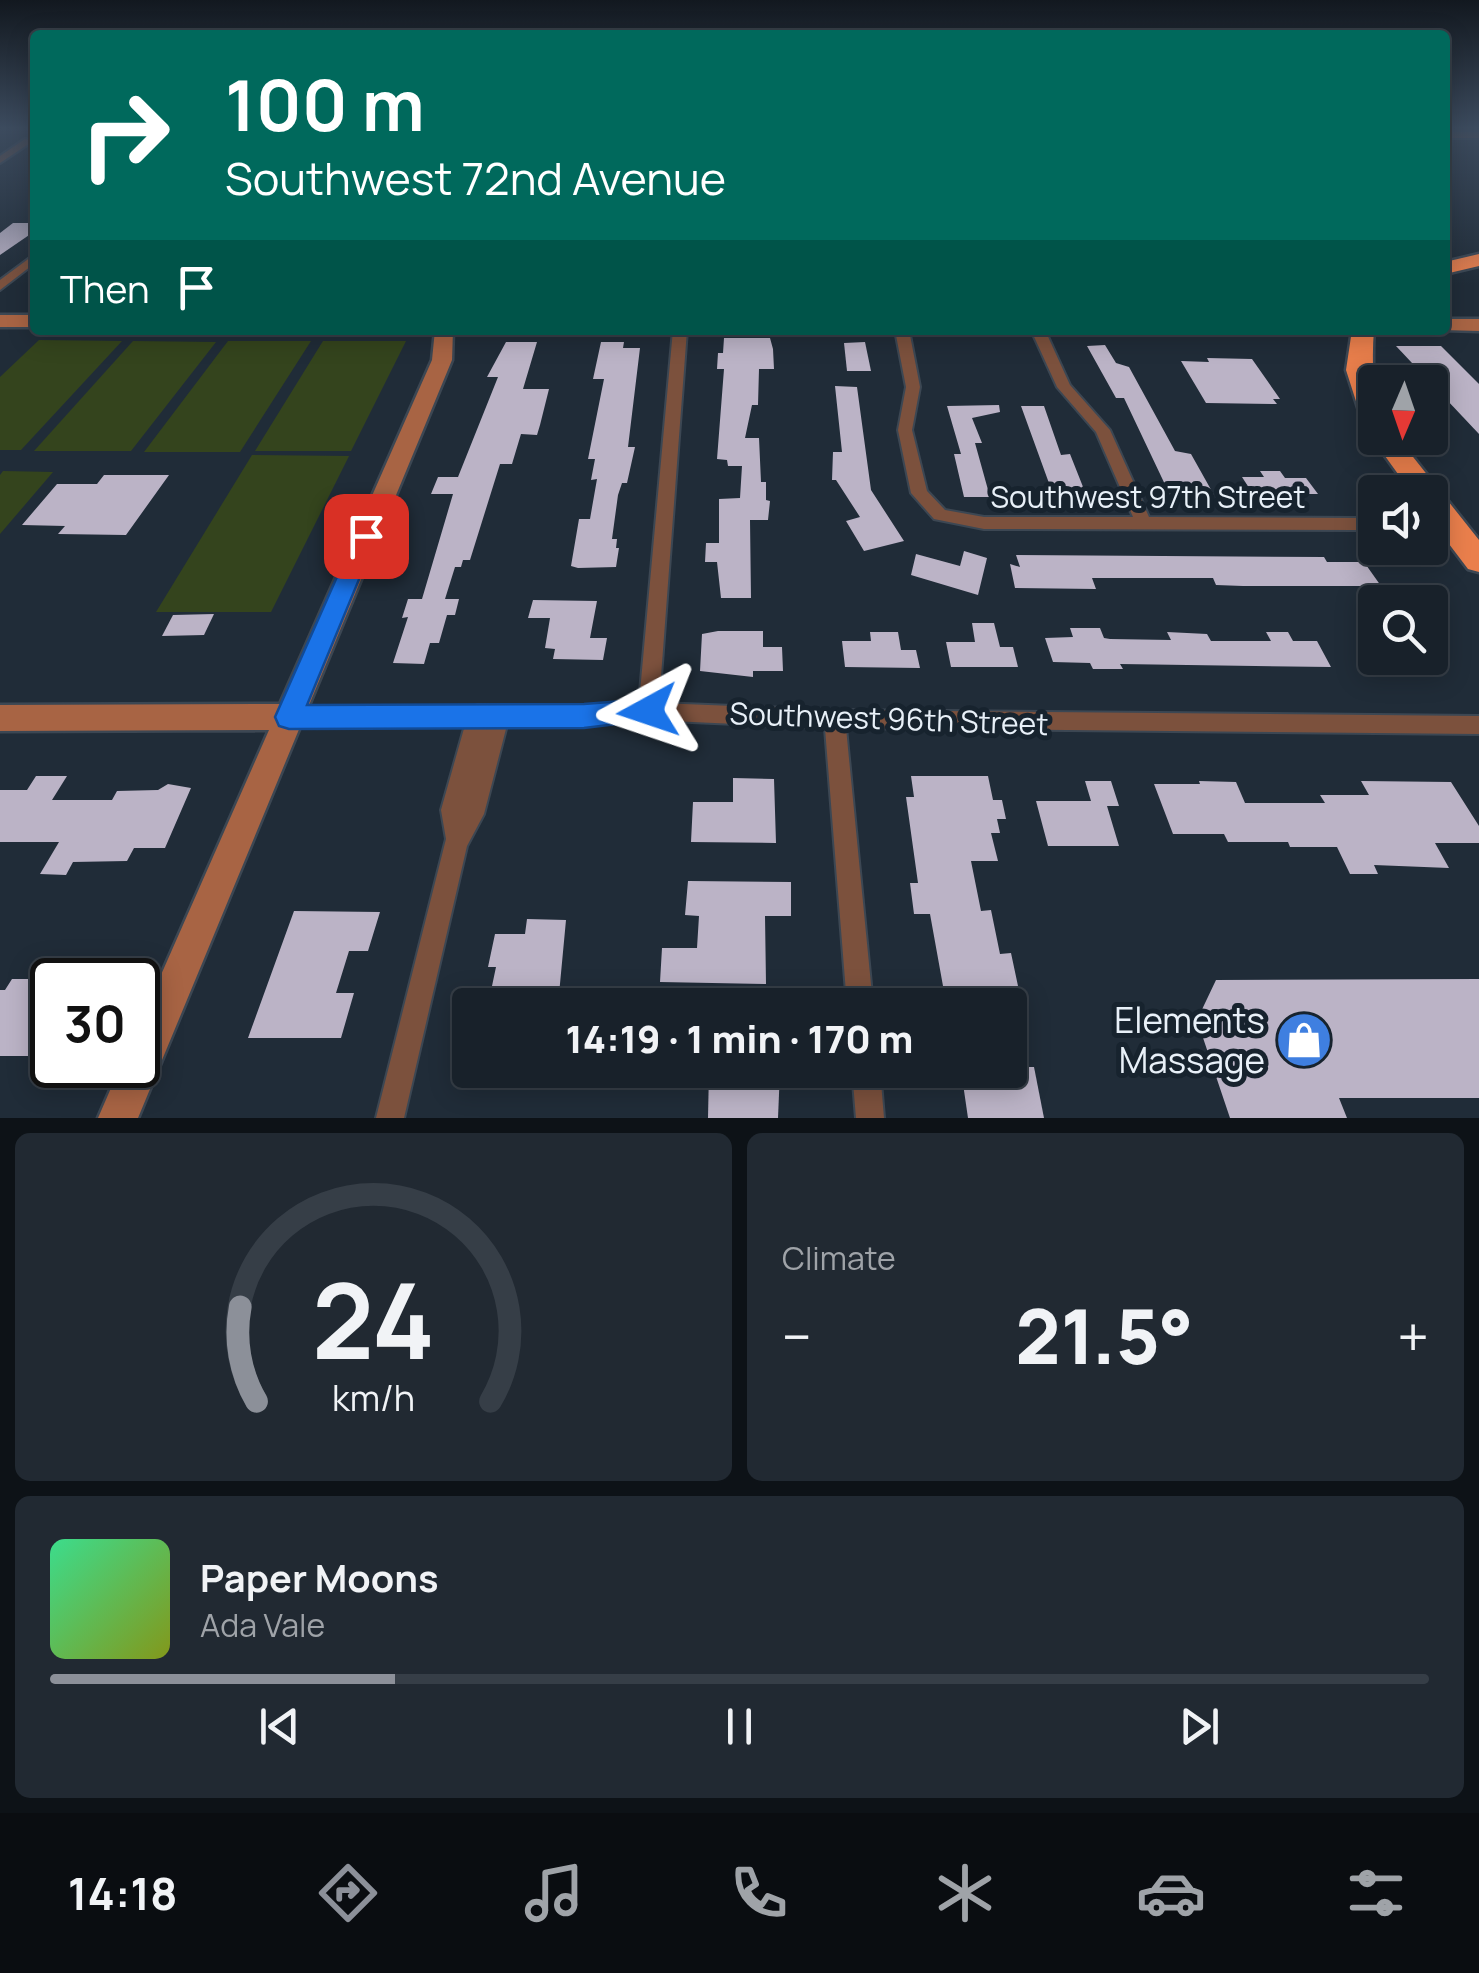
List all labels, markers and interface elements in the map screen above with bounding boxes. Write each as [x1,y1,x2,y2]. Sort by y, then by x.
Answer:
text: 100 m [225,56,425,152]
icon: right [60,70,190,200]
text: Southwest 72nd Avenue [225,147,726,209]
icon: arrive [169,260,224,315]
text: Then [60,262,149,314]
north arrow [1358,365,1448,455]
map controls [1358,365,1448,675]
button: sound [1358,475,1448,565]
street label: Southwest 97th Street [991,476,1305,517]
pin [324,494,409,579]
icon: arrive [339,509,394,564]
button: search [1358,585,1448,675]
position arrow [596,659,700,763]
street label: Southwest 96th Street [729,692,1049,744]
speed limit sign: 30 [30,958,160,1088]
place label: Elements Massage [1114,996,1265,1084]
shop icon: Elements Massage [1274,1010,1334,1070]
text: 14:19 · 1 min · 170 m [566,1012,913,1064]
text: Climate [782,1236,896,1280]
text: 24 [312,1248,435,1390]
text: 21.5° [1015,1284,1194,1387]
text: − [782,1298,812,1374]
text: + [1397,1298,1429,1374]
text: km/h [332,1373,415,1422]
text: Paper Moons [200,1551,439,1603]
text: Ada Vale [200,1603,325,1647]
icon: previous [252,1699,307,1754]
icon: pause [712,1699,767,1754]
icon: next [1172,1699,1227,1754]
icon: directions [313,1858,383,1928]
icon: music [519,1858,589,1928]
icon: phone [724,1858,794,1928]
icon: climate [930,1858,1000,1928]
icon: car [1136,1858,1206,1928]
icon: filters [1341,1858,1411,1928]
text: 14:18 [68,1862,178,1924]

